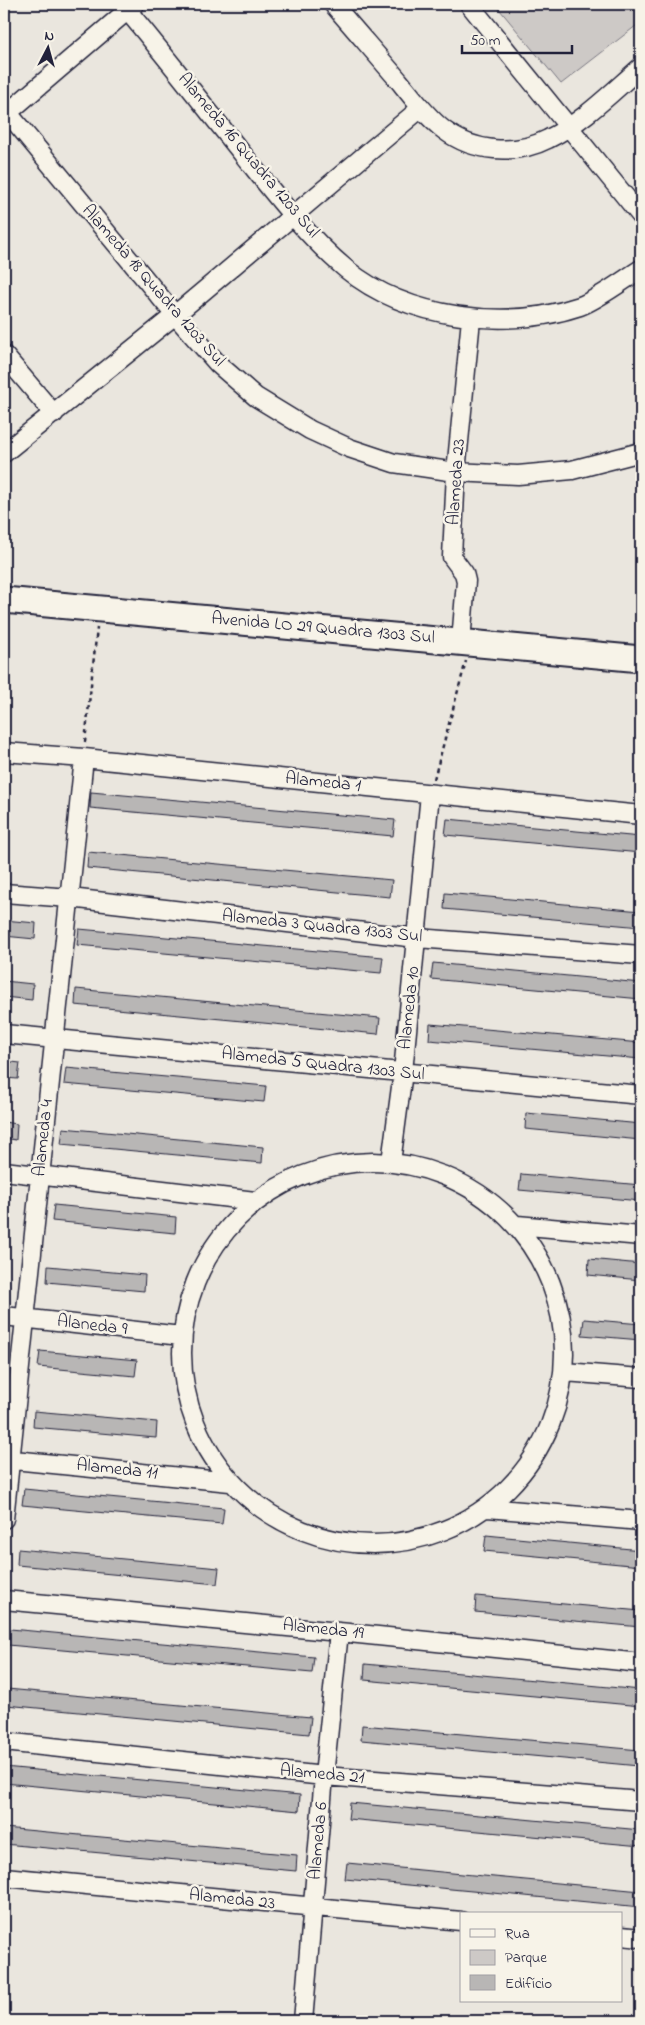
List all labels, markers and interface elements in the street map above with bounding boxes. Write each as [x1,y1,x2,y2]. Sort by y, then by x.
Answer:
north arrow [22,22,72,72]
scale bar [462,22,572,54]
text: N [43,26,55,47]
text: 50 m [470,30,501,52]
street label: Alameda 16 Quadra 1203 Sul [171,68,325,244]
street label: Alameda 18 Quadra 1203 Sul [75,199,231,373]
street label: Alameda 23 [441,438,473,526]
street label: Avenida LO 29 Quadra 1303 Sul [210,606,436,652]
street label: Alameda 1 [284,766,362,800]
street label: Alameda 3 Quadra 1303 Sul [221,904,423,950]
street label: Alameda 10 [393,965,427,1051]
street label: Alameda 5 Quadra 1303 Sul [220,1041,426,1089]
street label: Alameda 4 [27,1097,61,1178]
street label: Alaneda 9 [55,1309,129,1343]
street label: Alameda 11 [75,1453,159,1487]
street label: Alameda 19 [281,1613,365,1647]
street label: Alameda 21 [279,1758,366,1792]
street label: Alameda 6 [303,1801,335,1881]
street label: Alameda 23 [188,1883,276,1917]
legend [460,1912,622,2002]
text: Rua [505,1923,530,1945]
text: Parque [505,1947,547,1969]
text: Edifício [505,1973,552,1995]

